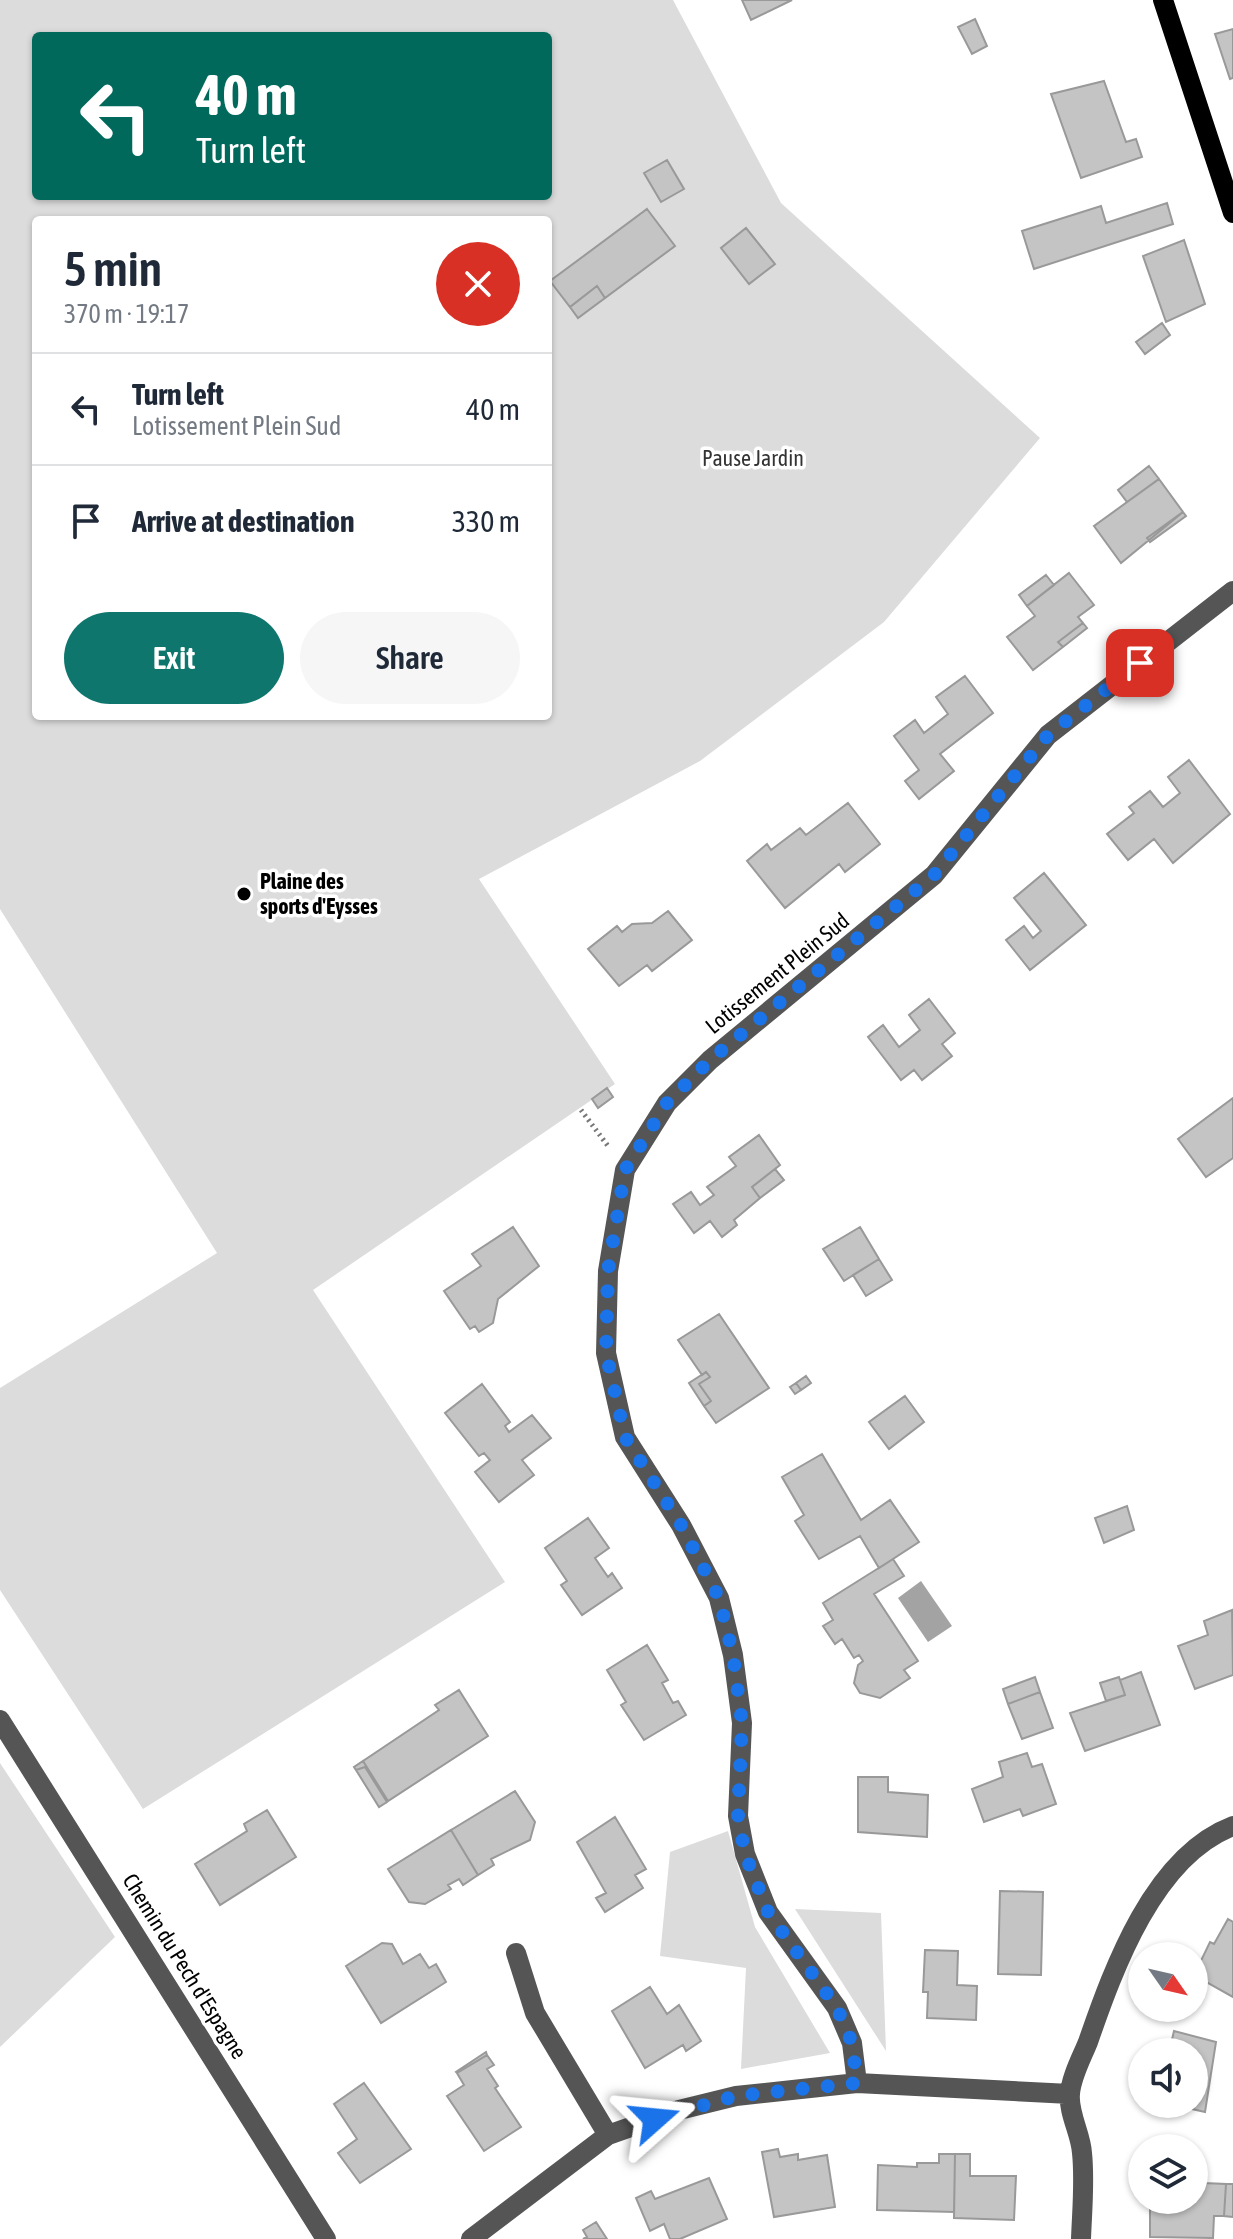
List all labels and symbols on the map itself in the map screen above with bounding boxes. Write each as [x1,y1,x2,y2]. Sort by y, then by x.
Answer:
park label: Pause Jardin [702,445,804,471]
pin [1106,629,1174,697]
place label: Plaine des sports d'Eysses [260,868,378,919]
marker: Plaine des sports d'Eysses [235,885,253,903]
street label: Lotissement Plein Sud [700,907,854,1039]
street label: Chemin du Pech d'Espagne [117,1869,253,2063]
north arrow [1128,1942,1208,2022]
position arrow [613,2077,697,2161]

